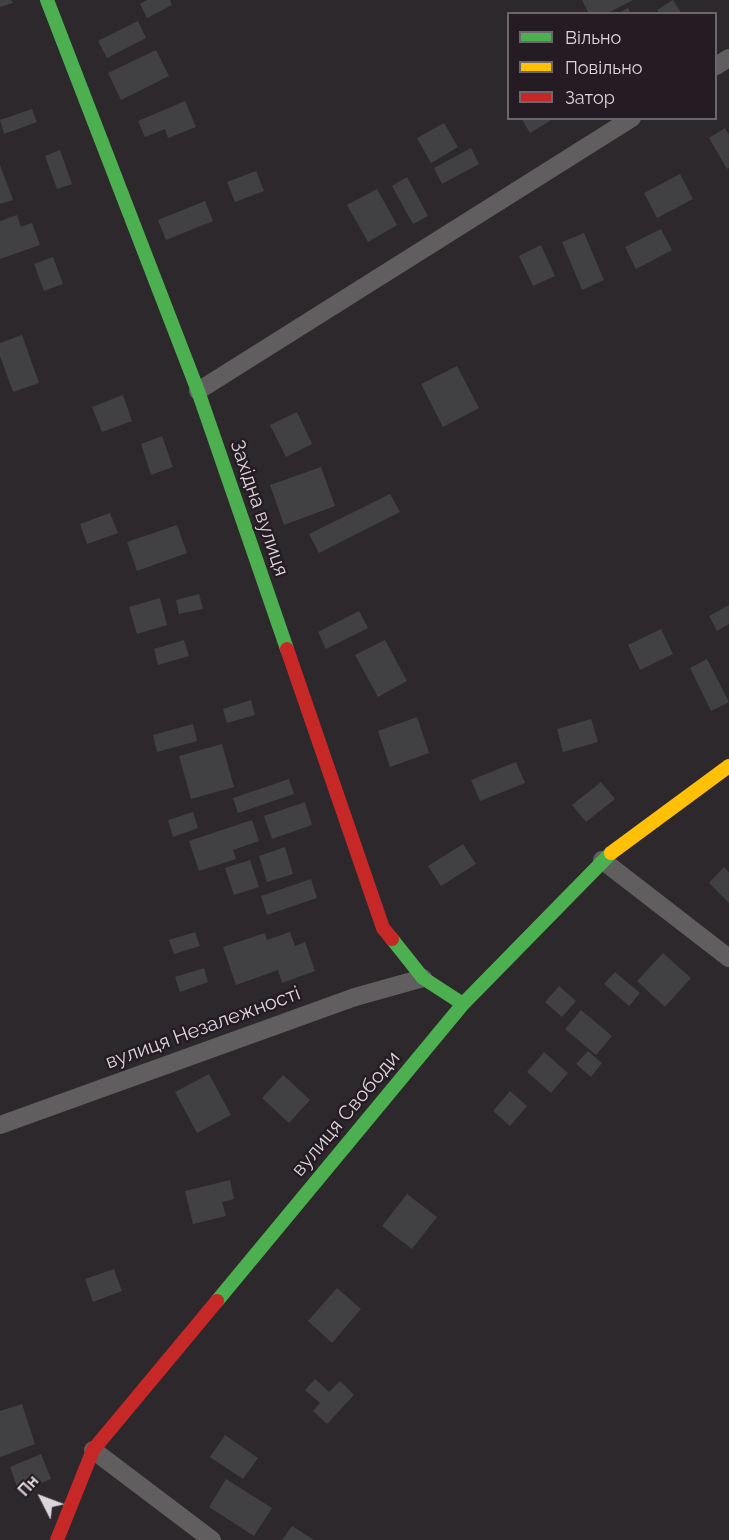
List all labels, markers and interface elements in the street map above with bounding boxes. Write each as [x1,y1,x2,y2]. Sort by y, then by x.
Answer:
legend [507,12,717,120]
text: Вільно [565,27,621,48]
text: Повільно [565,57,642,78]
text: Затор [565,87,615,108]
street label: Західна вулиця [224,437,294,579]
street label: вулиця Незалежності [102,982,304,1074]
street label: вулиця Свободи [287,1047,405,1181]
north arrow [12,1468,72,1528]
text: Пн [14,1471,42,1500]

